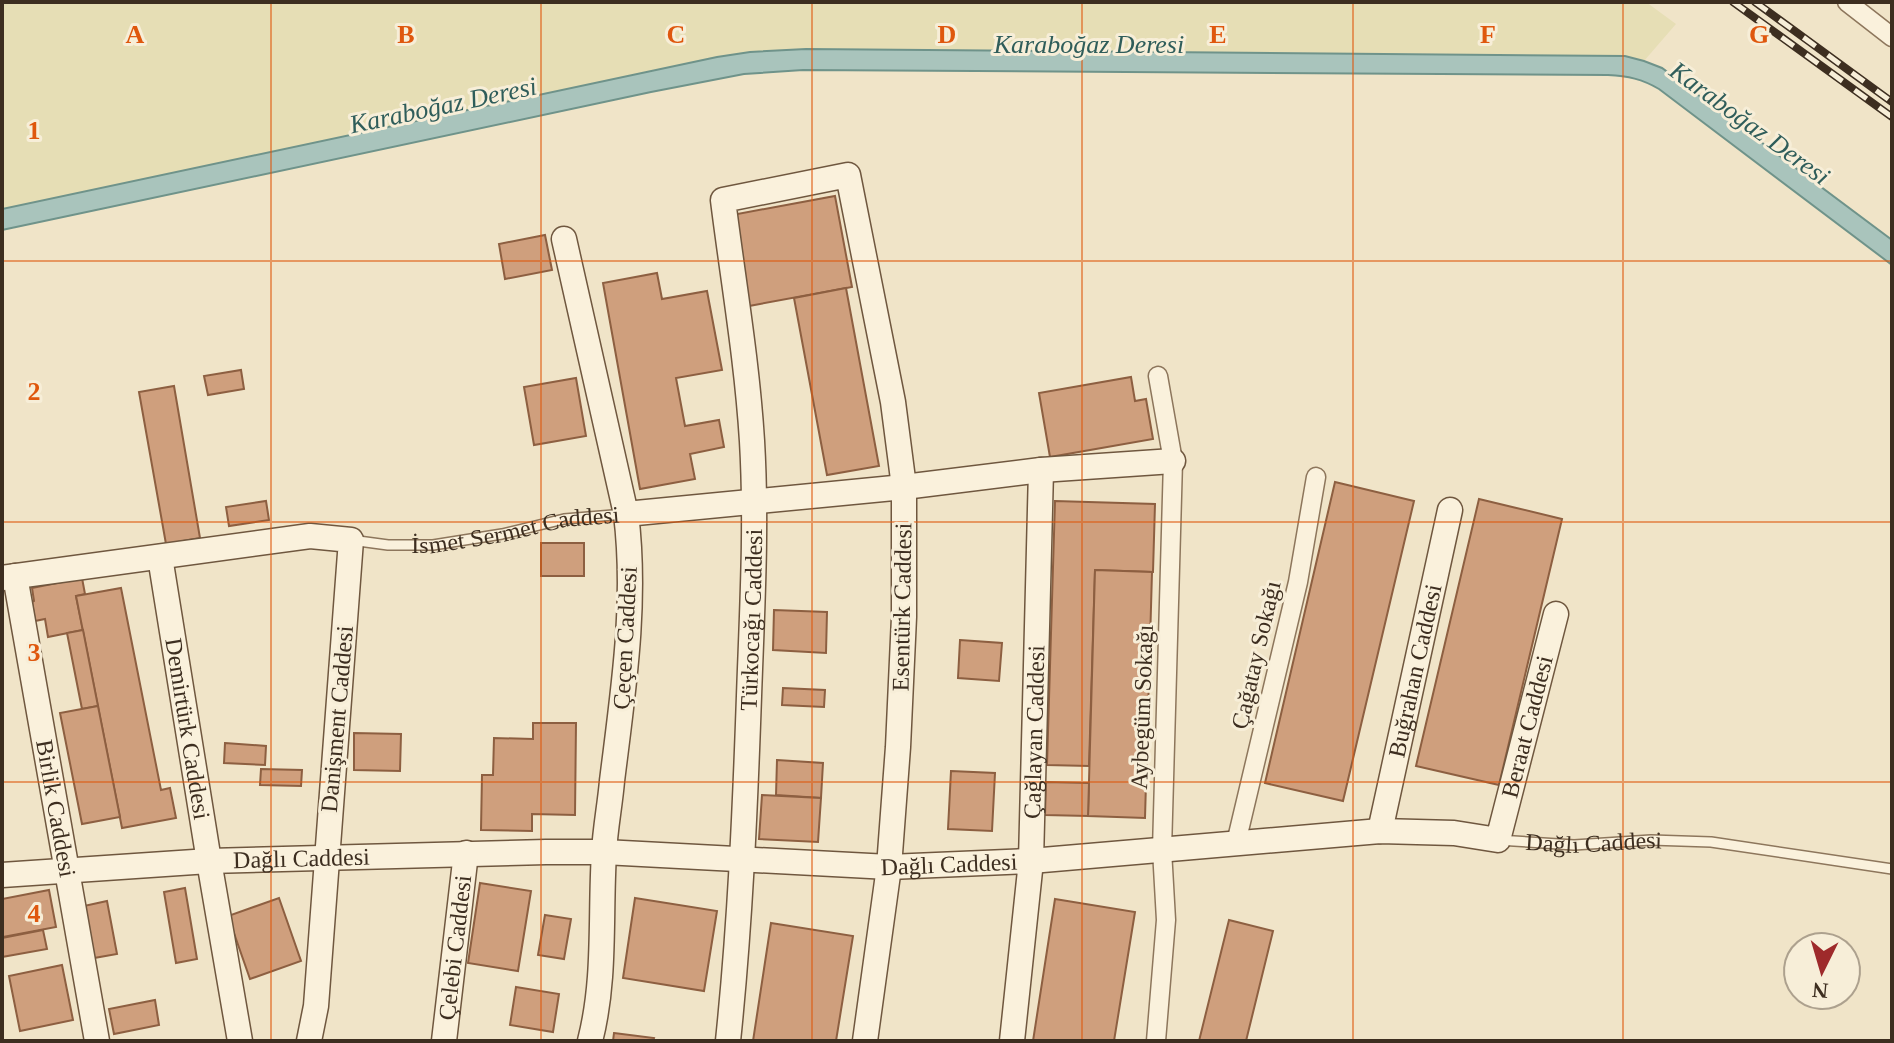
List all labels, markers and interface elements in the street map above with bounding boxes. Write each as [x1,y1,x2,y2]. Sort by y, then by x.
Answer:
text: A [126,20,145,49]
text: B [397,20,415,49]
text: C [667,20,685,49]
text: D [938,20,956,49]
text: E [1209,20,1227,49]
text: F [1480,20,1496,49]
text: G [1749,20,1769,49]
water label: Karaboğaz Deresi [993,30,1184,59]
water label: Karaboğaz Deresi [1663,55,1835,191]
water label: Karaboğaz Deresi [346,72,539,140]
text: 1 [28,116,41,145]
text: 2 [28,377,41,406]
street label: İsmet Sermet Caddesi [411,501,621,559]
street label: Esentürk Caddesi [888,522,916,692]
street label: Türkocağı Caddesi [735,528,767,711]
street label: Çeçen Caddesi [608,565,642,710]
street label: Çağatay Sokağı [1226,578,1286,732]
street label: Buğrahan Caddesi [1383,581,1447,760]
street label: Danişment Caddesi [316,624,358,813]
street label: Aybegüm Sokağı [1126,624,1158,790]
street label: Demirtürk Caddesi [160,636,215,822]
text: 3 [28,638,41,667]
street label: Çağlayan Caddesi [1019,644,1050,819]
street label: Beraat Caddesi [1496,652,1558,801]
street label: Birlik Caddesi [31,738,81,880]
street label: Dağlı Caddesi [1525,827,1663,858]
street label: Dağlı Caddesi [233,844,370,873]
street label: Dağlı Caddesi [880,849,1018,880]
street label: Çelebi Caddesi [434,873,476,1022]
text: 4 [28,899,41,928]
north arrow [1782,931,1862,1011]
text: N [1811,977,1829,1004]

